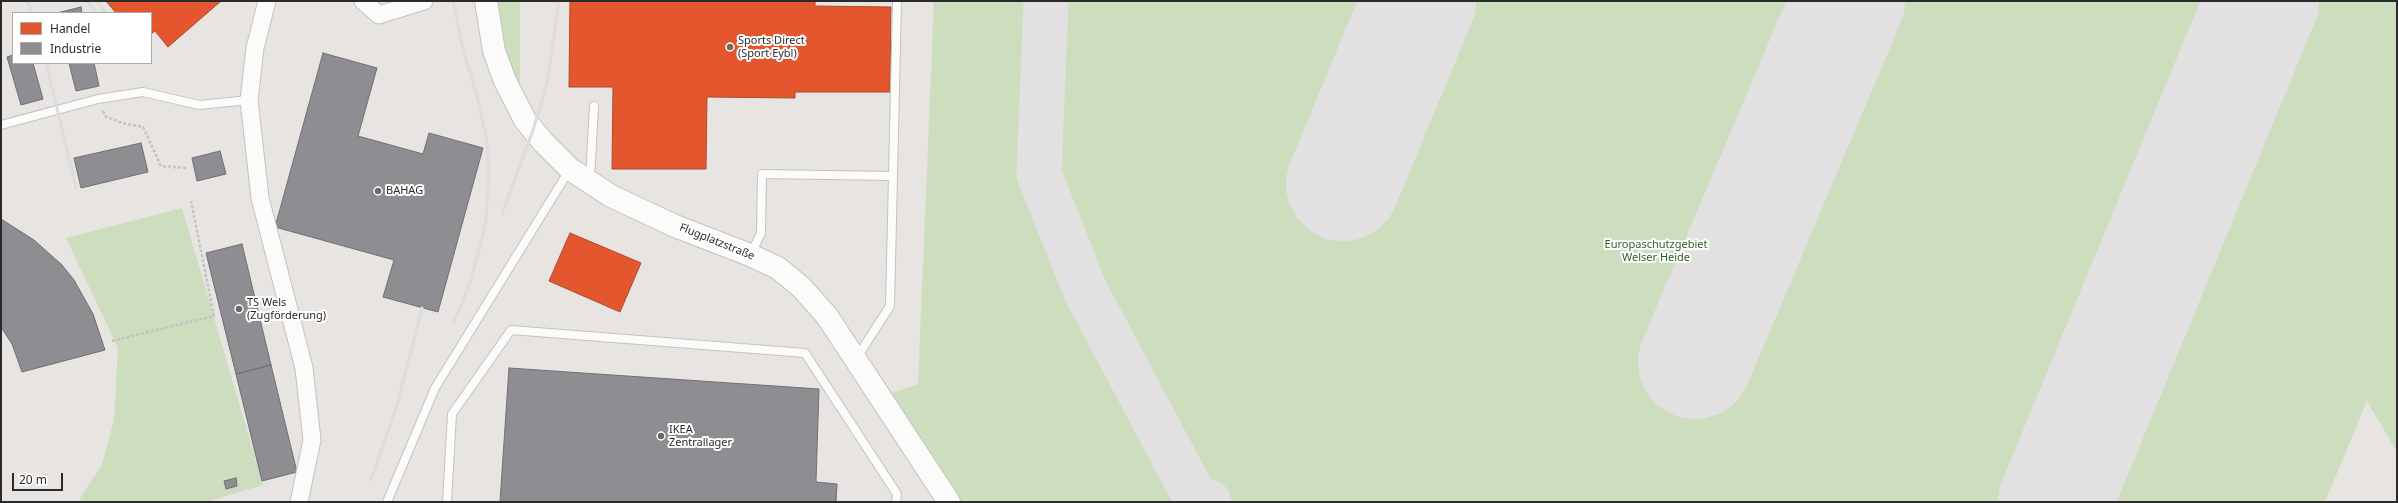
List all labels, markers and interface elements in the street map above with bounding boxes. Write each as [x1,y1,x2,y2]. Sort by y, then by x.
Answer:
legend [12,12,152,64]
text: Handel [50,20,90,37]
place label: Sports Direct (Sport Eybl) [738,34,805,60]
text: Industrie [50,40,101,57]
marker: Sports Direct (Sport Eybl) [725,42,735,52]
place label: BAHAG [386,184,423,198]
marker: BAHAG [373,186,383,196]
street label: Flugplatzstraße [677,221,757,263]
park label: Europaschutzgebiet Welser Heide [1605,238,1707,264]
place label: TS Wels (Zugförderung) [247,296,326,322]
marker: TS Wels (Zugförderung) [234,304,244,314]
place label: IKEA Zentrallager [669,423,732,449]
marker: IKEA Zentrallager [656,431,666,441]
scale bar [14,465,65,491]
text: 20 m [19,471,47,488]

